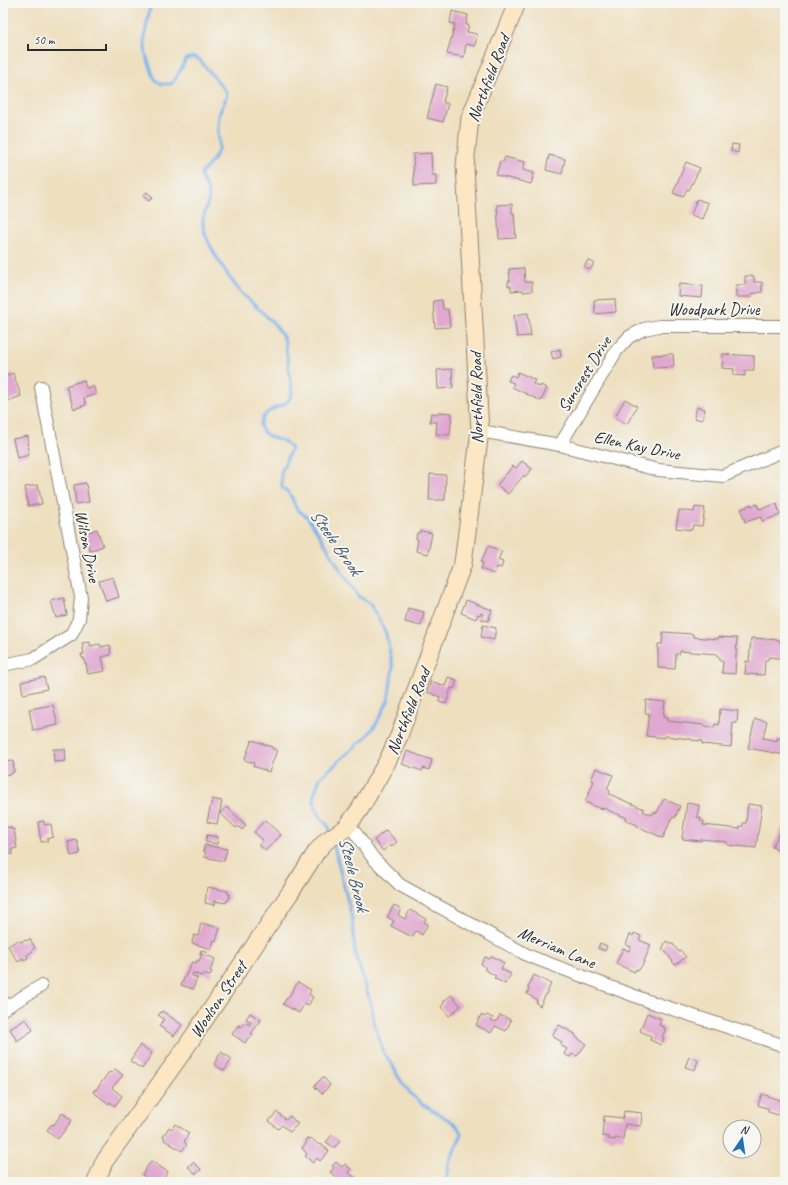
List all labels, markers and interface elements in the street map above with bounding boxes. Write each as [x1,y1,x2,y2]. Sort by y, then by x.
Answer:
scale bar [28,26,106,52]
street label: Northfield Road [462,29,516,125]
text: 50 m [34,32,56,48]
street label: Woodpark Drive [668,299,761,320]
street label: Suncrest Drive [553,331,617,416]
street label: Northfield Road [465,350,488,444]
street label: Ellen Kay Drive [592,426,683,465]
water label: Steele Brook [305,505,369,582]
street label: Wilson Drive [70,508,105,585]
street label: Northfield Road [382,663,436,758]
water label: Steele Brook [334,835,375,916]
street label: Merriam Lane [515,922,600,974]
street label: Woolson Street [185,955,253,1042]
north arrow [722,1119,762,1159]
text: N [739,1122,751,1137]

